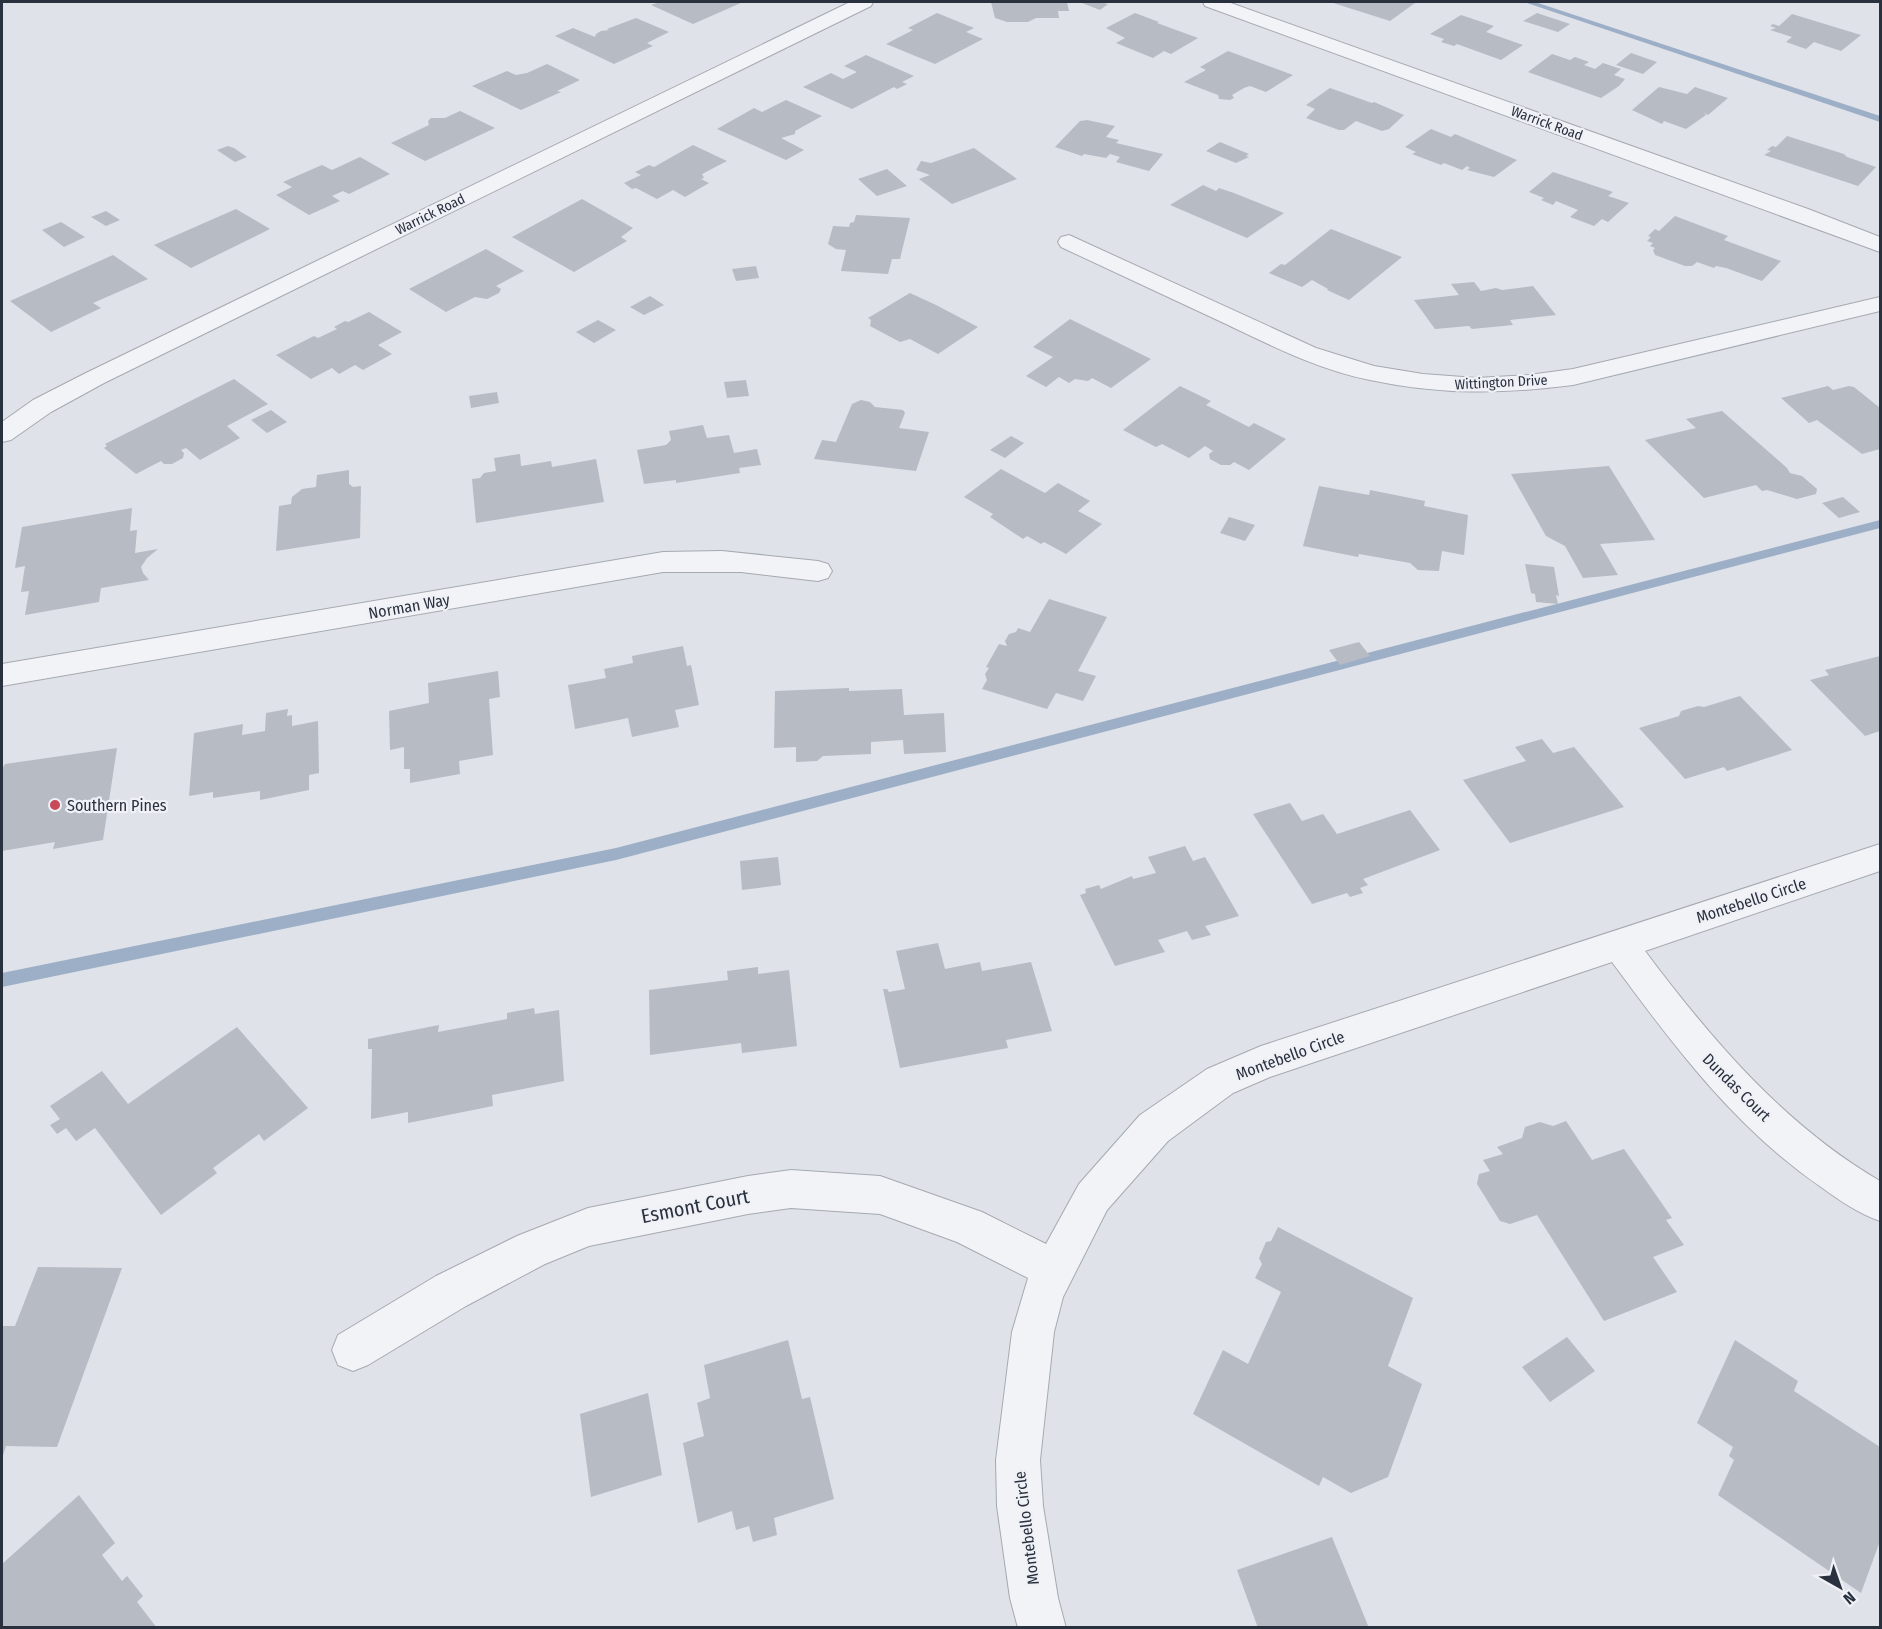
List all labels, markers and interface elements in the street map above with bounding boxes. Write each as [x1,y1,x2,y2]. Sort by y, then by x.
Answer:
street label: Warrick Road [1509,103,1585,144]
street label: Warrick Road [393,190,468,239]
street label: Wittington Drive [1454,372,1548,393]
street label: Norman Way [367,590,452,623]
place label: Southern Pines [67,796,167,815]
marker: Southern Pines [48,798,62,812]
street label: Montebello Circle [1694,874,1809,927]
street label: Montebello Circle [1233,1027,1347,1084]
street label: Dundas Court [1699,1049,1775,1126]
street label: Esmont Court [639,1184,752,1228]
street label: Montebello Circle [1010,1470,1043,1586]
north arrow [1810,1557,1870,1617]
text: N [1840,1588,1859,1608]

